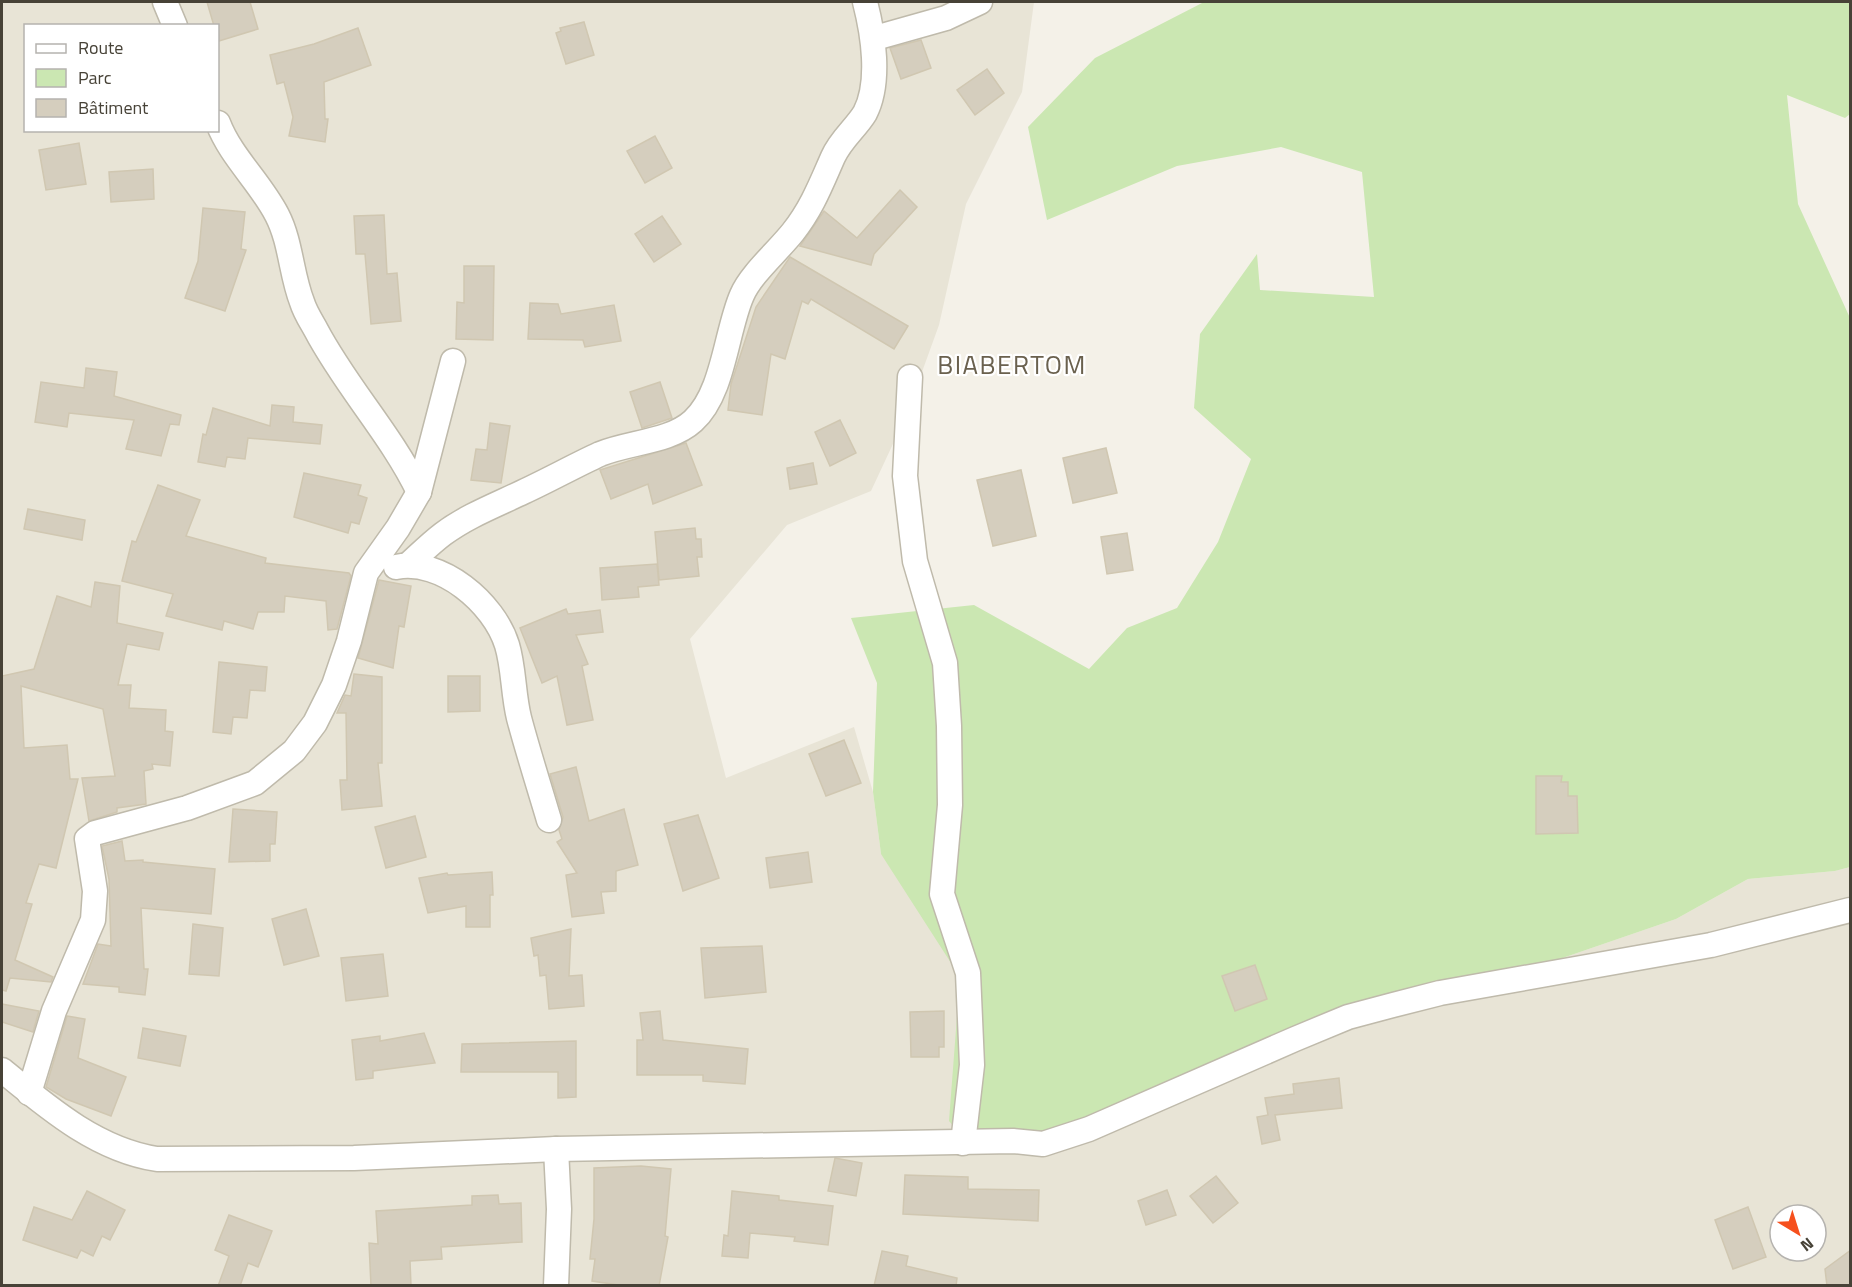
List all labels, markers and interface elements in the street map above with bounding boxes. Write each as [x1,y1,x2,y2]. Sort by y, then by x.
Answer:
legend [24,24,219,132]
text: Route [78,34,123,61]
text: Parc [78,64,112,91]
text: Bâtiment [78,94,149,121]
district label: BIABERTOM [937,345,1087,384]
north arrow [1768,1203,1828,1263]
text: N [1795,1232,1819,1258]

